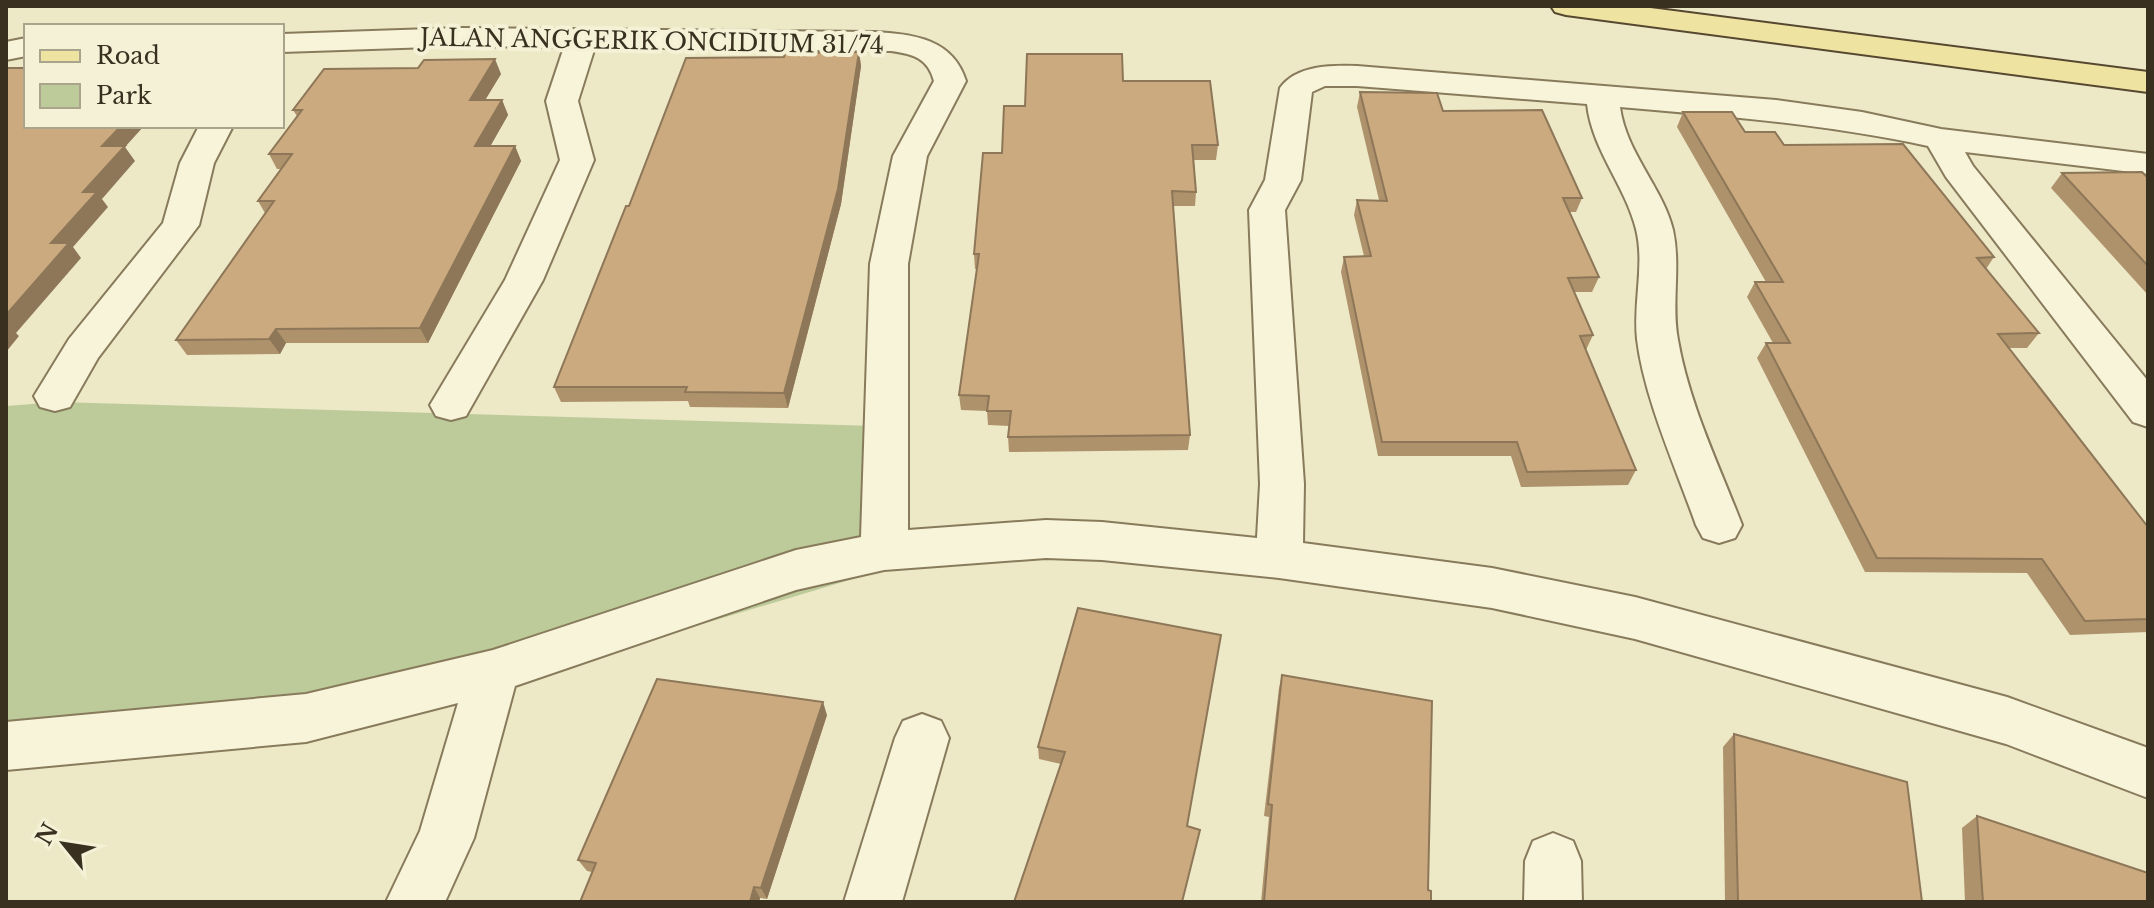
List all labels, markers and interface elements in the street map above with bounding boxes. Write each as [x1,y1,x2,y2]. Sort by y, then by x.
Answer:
street label: JALAN ANGGERIK ONCIDIUM 31/74 [417,22,884,60]
legend [24,24,284,128]
text: Road [96,41,160,70]
text: Park [96,81,152,110]
north arrow [24,804,104,884]
text: N [30,818,64,850]

